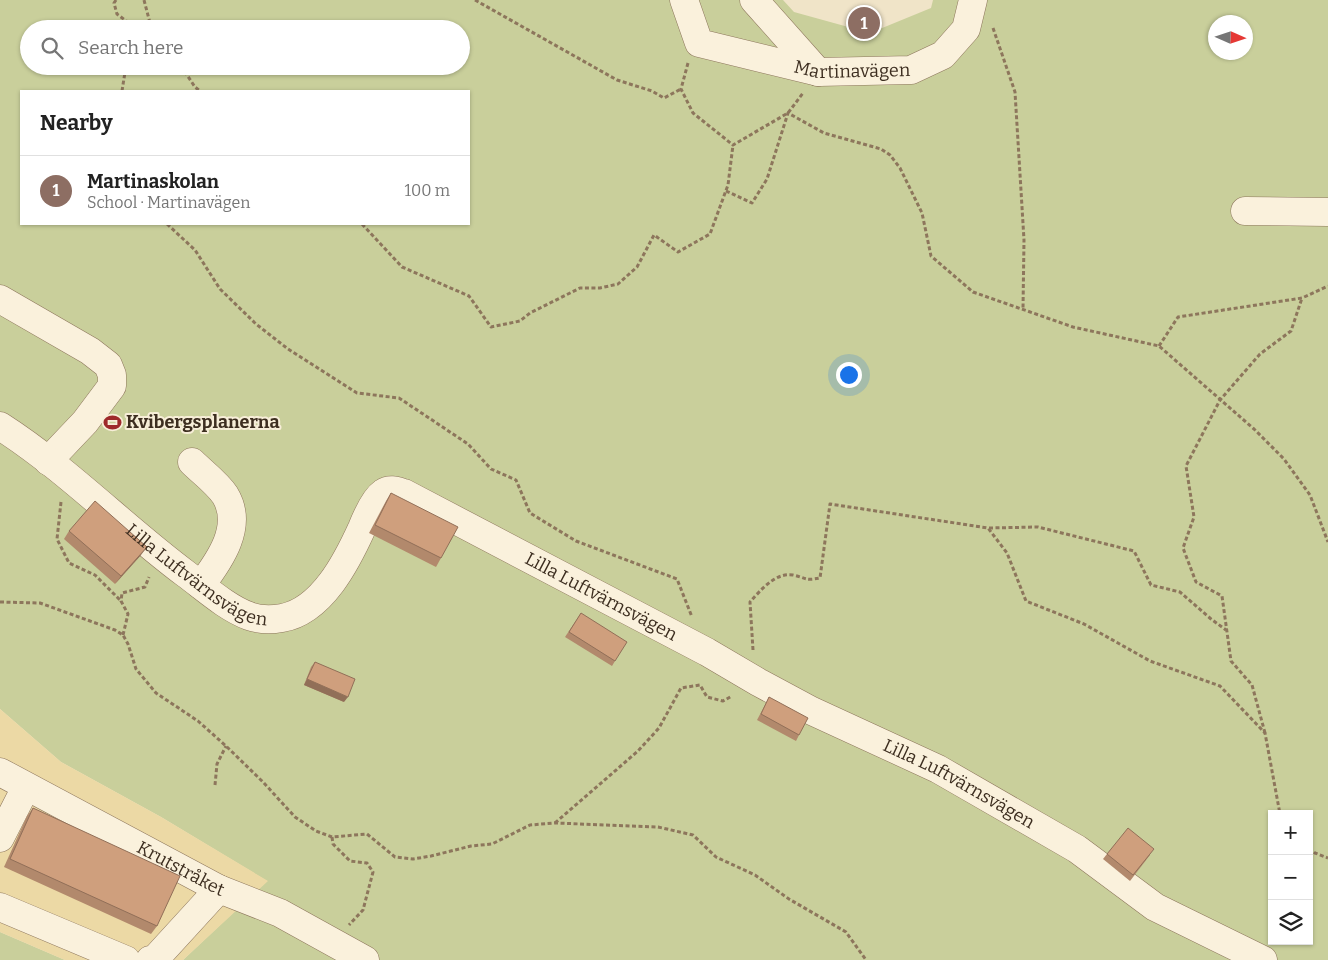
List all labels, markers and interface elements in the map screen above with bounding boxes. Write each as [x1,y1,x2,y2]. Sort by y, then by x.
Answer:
pin: 1 [848,4,880,42]
north arrow [1208,15,1253,60]
search box [20,20,470,75]
icon: search [38,34,66,62]
text: Search here [78,36,183,59]
street label: Martinavägen [792,56,911,83]
text: Nearby [40,110,113,136]
text: Martinaskolan [87,170,219,193]
text: 1 [53,181,59,200]
text: 100 m [405,181,450,200]
text: School · Martinavägen [87,193,250,212]
your location [836,362,862,388]
place label: Kvibergsplanerna [126,411,280,433]
sports icon: Kvibergsplanerna [102,412,122,432]
street label: Lilla Luftvärnsvägen [121,519,269,631]
street label: Lilla Luftvärnsvägen [521,548,682,646]
street label: Lilla Luftvärnsvägen [880,734,1039,834]
map controls [1268,810,1313,945]
button: + [1268,810,1313,855]
street label: Krutstråket [133,836,228,901]
button: − [1268,855,1313,900]
button: layers [1268,900,1313,945]

